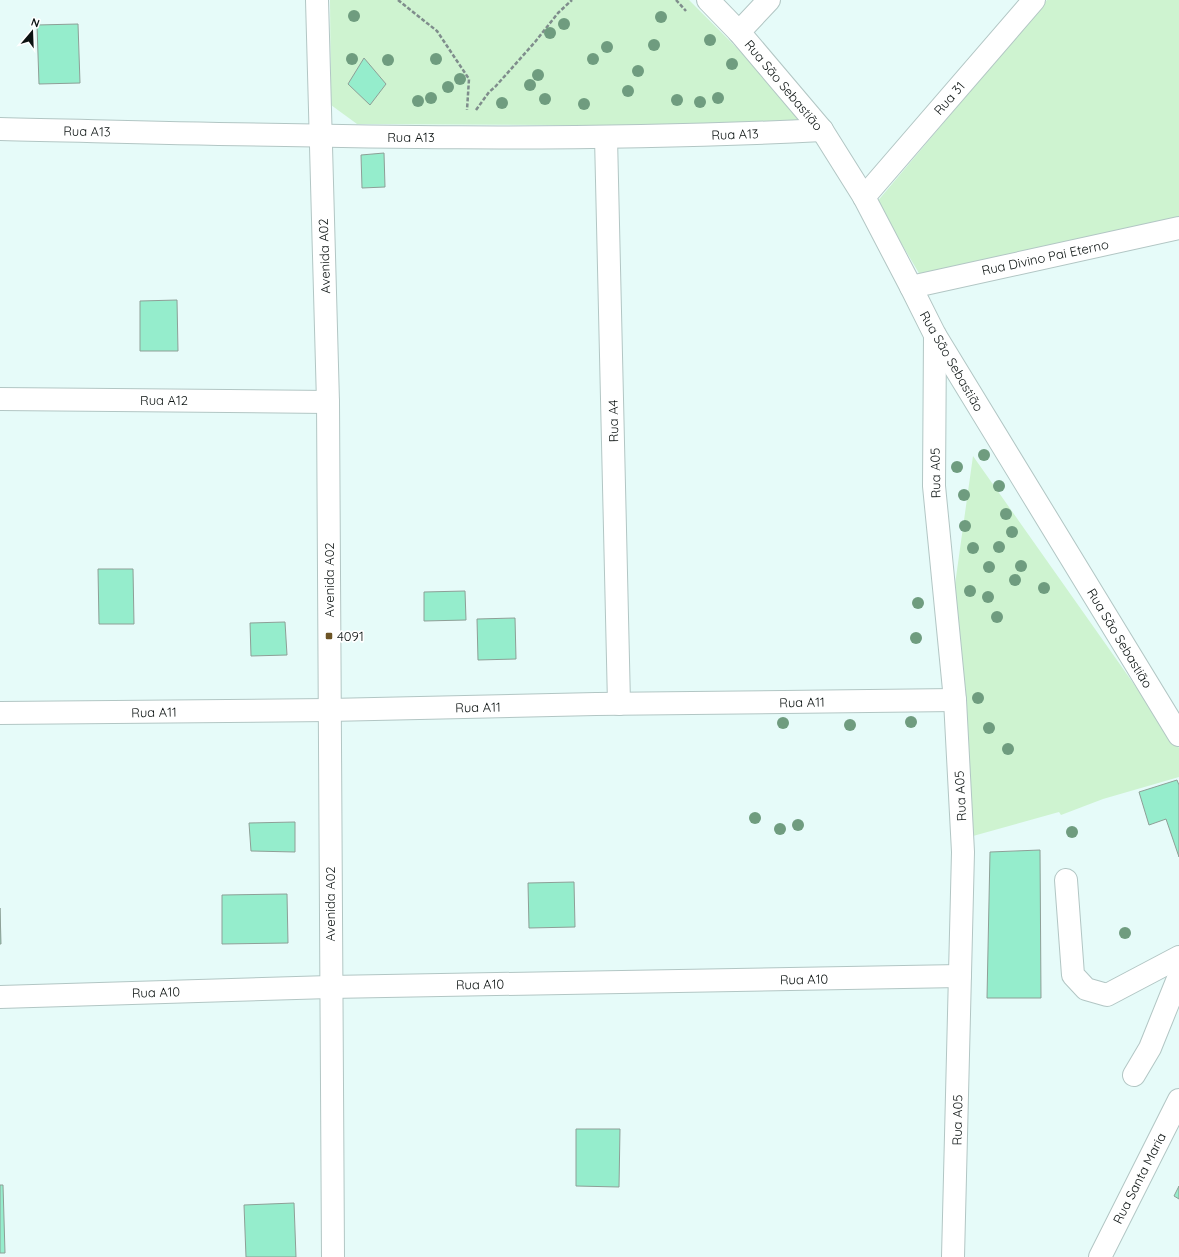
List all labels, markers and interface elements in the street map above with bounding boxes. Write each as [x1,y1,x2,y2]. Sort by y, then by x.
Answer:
north arrow [12,12,52,52]
text: N [29,15,41,30]
street label: Rua São Sebastião [741,36,827,134]
street label: Rua 31 [930,78,968,118]
street label: Rua A13 [63,123,111,139]
street label: Rua A13 [711,125,759,143]
street label: Rua A13 [387,129,435,145]
street label: Avenida A02 [315,218,333,294]
street label: Rua Divino Pai Eterno [980,236,1110,278]
street label: Rua São Sebastião [917,308,987,414]
street label: Rua A12 [140,392,188,408]
street label: Rua A4 [605,399,621,442]
street label: Rua A05 [927,448,943,498]
street label: Avenida A02 [321,542,337,618]
street label: Rua São Sebastião [1084,585,1156,691]
place label: 4091 [337,628,364,644]
marker: 4091 [324,631,334,641]
street label: Rua A11 [779,694,825,710]
street label: Rua A11 [455,699,501,715]
street label: Rua A11 [131,704,177,720]
street label: Rua A05 [951,770,969,822]
street label: Avenida A02 [322,866,338,942]
street label: Rua A10 [780,971,829,987]
street label: Rua A10 [456,976,505,992]
street label: Rua A10 [132,983,181,1001]
street label: Rua A05 [949,1095,965,1145]
street label: Rua Santa Maria [1109,1130,1169,1226]

